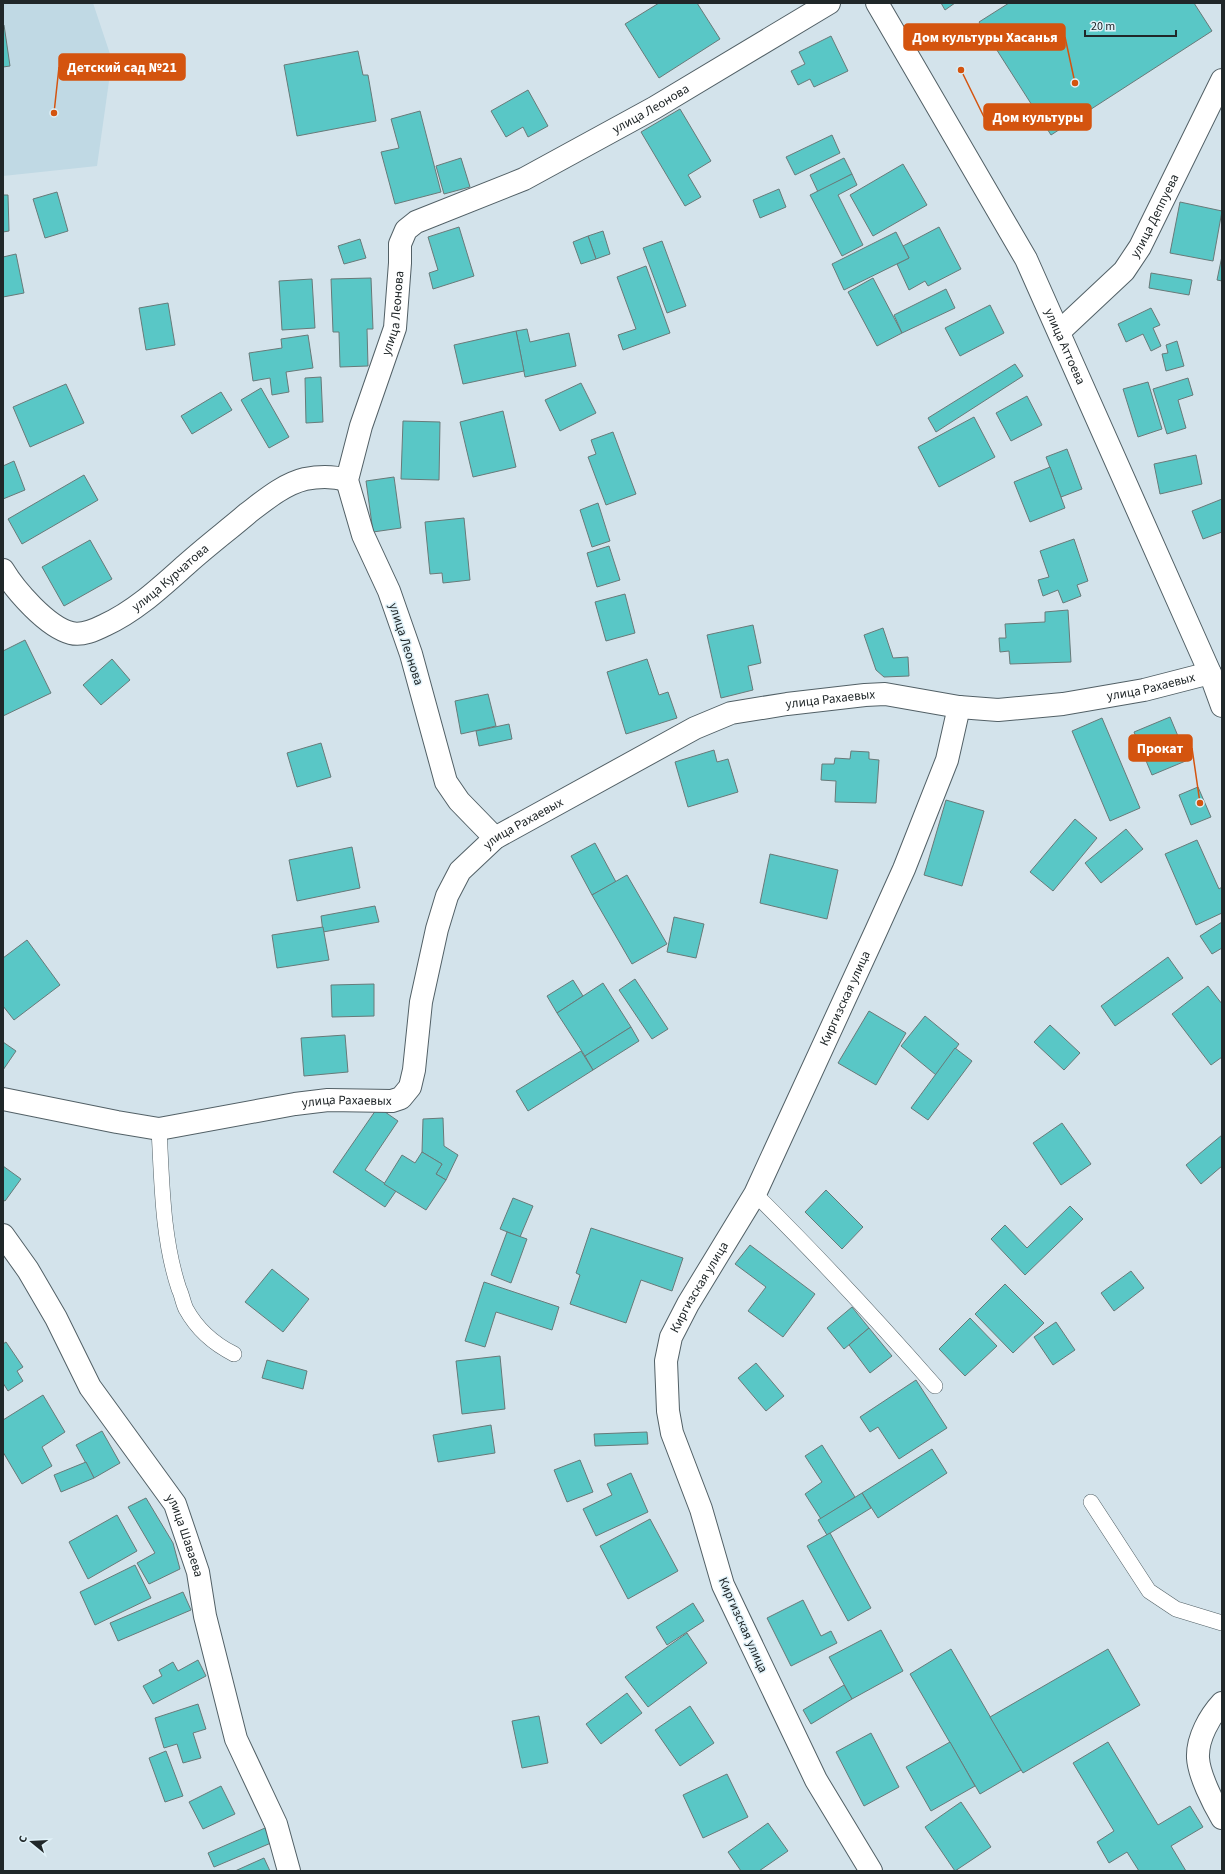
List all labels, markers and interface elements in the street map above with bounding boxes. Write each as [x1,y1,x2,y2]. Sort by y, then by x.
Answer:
scale bar [1085,12,1176,38]
text: 20 m [1091,18,1115,35]
callout: Дом культуры Хасанья [904,24,1065,50]
text: Дом культуры Хасанья [912,28,1058,48]
callout: Детский сад №21 [59,54,185,80]
text: Детский сад №21 [67,58,177,78]
street label: улица Леонова [609,80,693,138]
callout: Дом культуры [984,104,1091,130]
text: Дом культуры [993,108,1083,128]
street label: улица Деппуева [1126,171,1183,261]
street label: улица Леонова [377,270,408,358]
street label: улица Аттоева [1040,305,1090,388]
street label: улица Курчатова [128,540,213,616]
street label: улица Леонова [384,600,428,688]
street label: улица Рахаевых [1105,668,1197,705]
street label: улица Рахаевых [785,685,876,713]
callout: Прокат [1129,735,1192,761]
text: Прокат [1137,739,1183,759]
street label: улица Рахаевых [479,793,567,854]
street label: Киргизская улица [815,948,875,1049]
street label: улица Рахаевых [301,1091,392,1112]
street label: Киргизская улица [666,1238,733,1336]
street label: улица Шаваева [161,1490,208,1578]
street label: Киргизская улица [714,1574,772,1676]
north arrow [12,1822,52,1862]
text: С [15,1833,31,1844]

